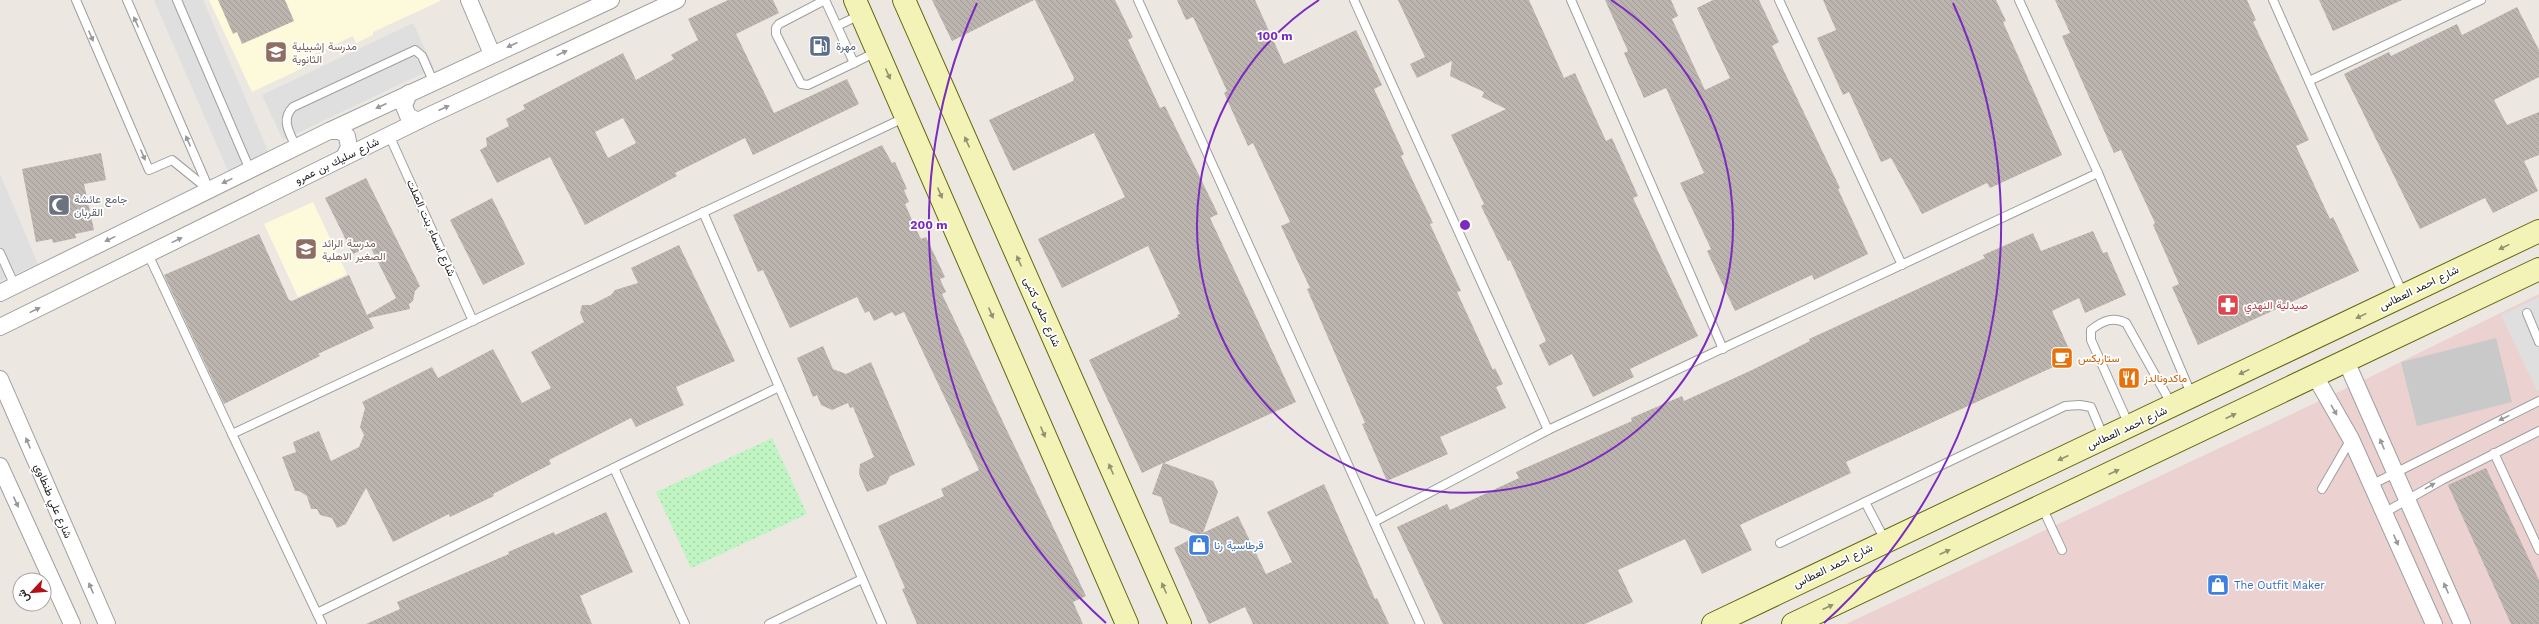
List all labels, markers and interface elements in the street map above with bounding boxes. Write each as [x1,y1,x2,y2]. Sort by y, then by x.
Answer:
one-way arrow [133,16,139,28]
text: 100 m [1257,29,1293,43]
one-way arrow [88,30,94,41]
fuel station icon: مهرة [807,33,833,59]
school or university icon: مدرسة إشبيلية الثانوية [263,39,289,65]
place label: مدرسة إشبيلية الثانوية [292,40,357,66]
place label: مهرة [836,40,856,53]
one-way arrow [506,42,518,48]
one-way arrow [556,50,567,56]
one-way arrow [885,69,891,81]
one-way arrow [376,103,387,109]
one-way arrow [438,105,450,111]
street label: شارع سليك بن عمرو [293,135,382,188]
one-way arrow [185,136,191,147]
one-way arrow [964,136,970,147]
one-way arrow [140,150,146,162]
one-way arrow [221,178,233,184]
street label: شارع اسماء بنت الصلت [403,178,458,279]
one-way arrow [937,188,943,200]
mosque icon: جامع عائشة القربان [46,192,72,218]
place label: جامع عائشة القربان [74,193,127,219]
text: 200 m [910,218,948,232]
centre of rings [1458,218,1472,232]
one-way arrow [105,236,116,242]
school or university icon: مدرسة الرائد الصغير الاهلية [293,236,319,262]
one-way arrow [171,237,182,243]
place label: مدرسة الرائد الصغير الاهلية [322,237,385,263]
one-way arrow [2498,244,2510,250]
one-way arrow [1016,255,1022,266]
street label: شارع احمد العطاس [2377,263,2462,314]
street label: شارع حلمى كتبى [1020,275,1063,350]
pharmacy icon: صيدلية النهدي [2215,292,2241,318]
place label: صيدلية النهدي [2244,299,2308,315]
one-way arrow [29,307,41,313]
one-way arrow [989,307,995,319]
one-way arrow [2356,313,2367,319]
cafe icon: ستاربكس [2049,345,2075,371]
place label: ستاربكس [2078,352,2120,365]
restaurant icon: ماكدونالدز [2116,365,2142,391]
one-way arrow [2239,369,2250,375]
place label: ماكدونالدز [2143,372,2187,385]
street label: شارع احمد العطاس [2085,404,2170,453]
one-way arrow [2331,404,2338,416]
one-way arrow [2225,413,2237,419]
one-way arrow [2498,415,2510,422]
one-way arrow [1040,426,1046,438]
one-way arrow [2379,437,2385,449]
one-way arrow [25,438,31,449]
one-way arrow [2058,455,2069,461]
street label: شارع علي طنطاوي [29,462,75,542]
one-way arrow [1108,464,1114,475]
one-way arrow [2108,469,2119,475]
one-way arrow [2424,483,2436,490]
one-way arrow [13,496,19,507]
shop icon: قرطاسية رنا [1186,532,1212,558]
one-way arrow [2393,534,2399,546]
place label: قرطاسية رنا [1214,539,1264,552]
street label: شارع احمد العطاس [1791,541,1876,592]
one-way arrow [1940,549,1951,555]
north arrow [12,572,52,612]
shop icon: The Outfit Maker [2205,572,2231,598]
place label: The Outfit Maker [2234,579,2325,592]
one-way arrow [88,583,94,594]
one-way arrow [1161,583,1167,594]
one-way arrow [2443,583,2449,594]
text: ش [15,587,32,605]
one-way arrow [1822,604,1834,610]

